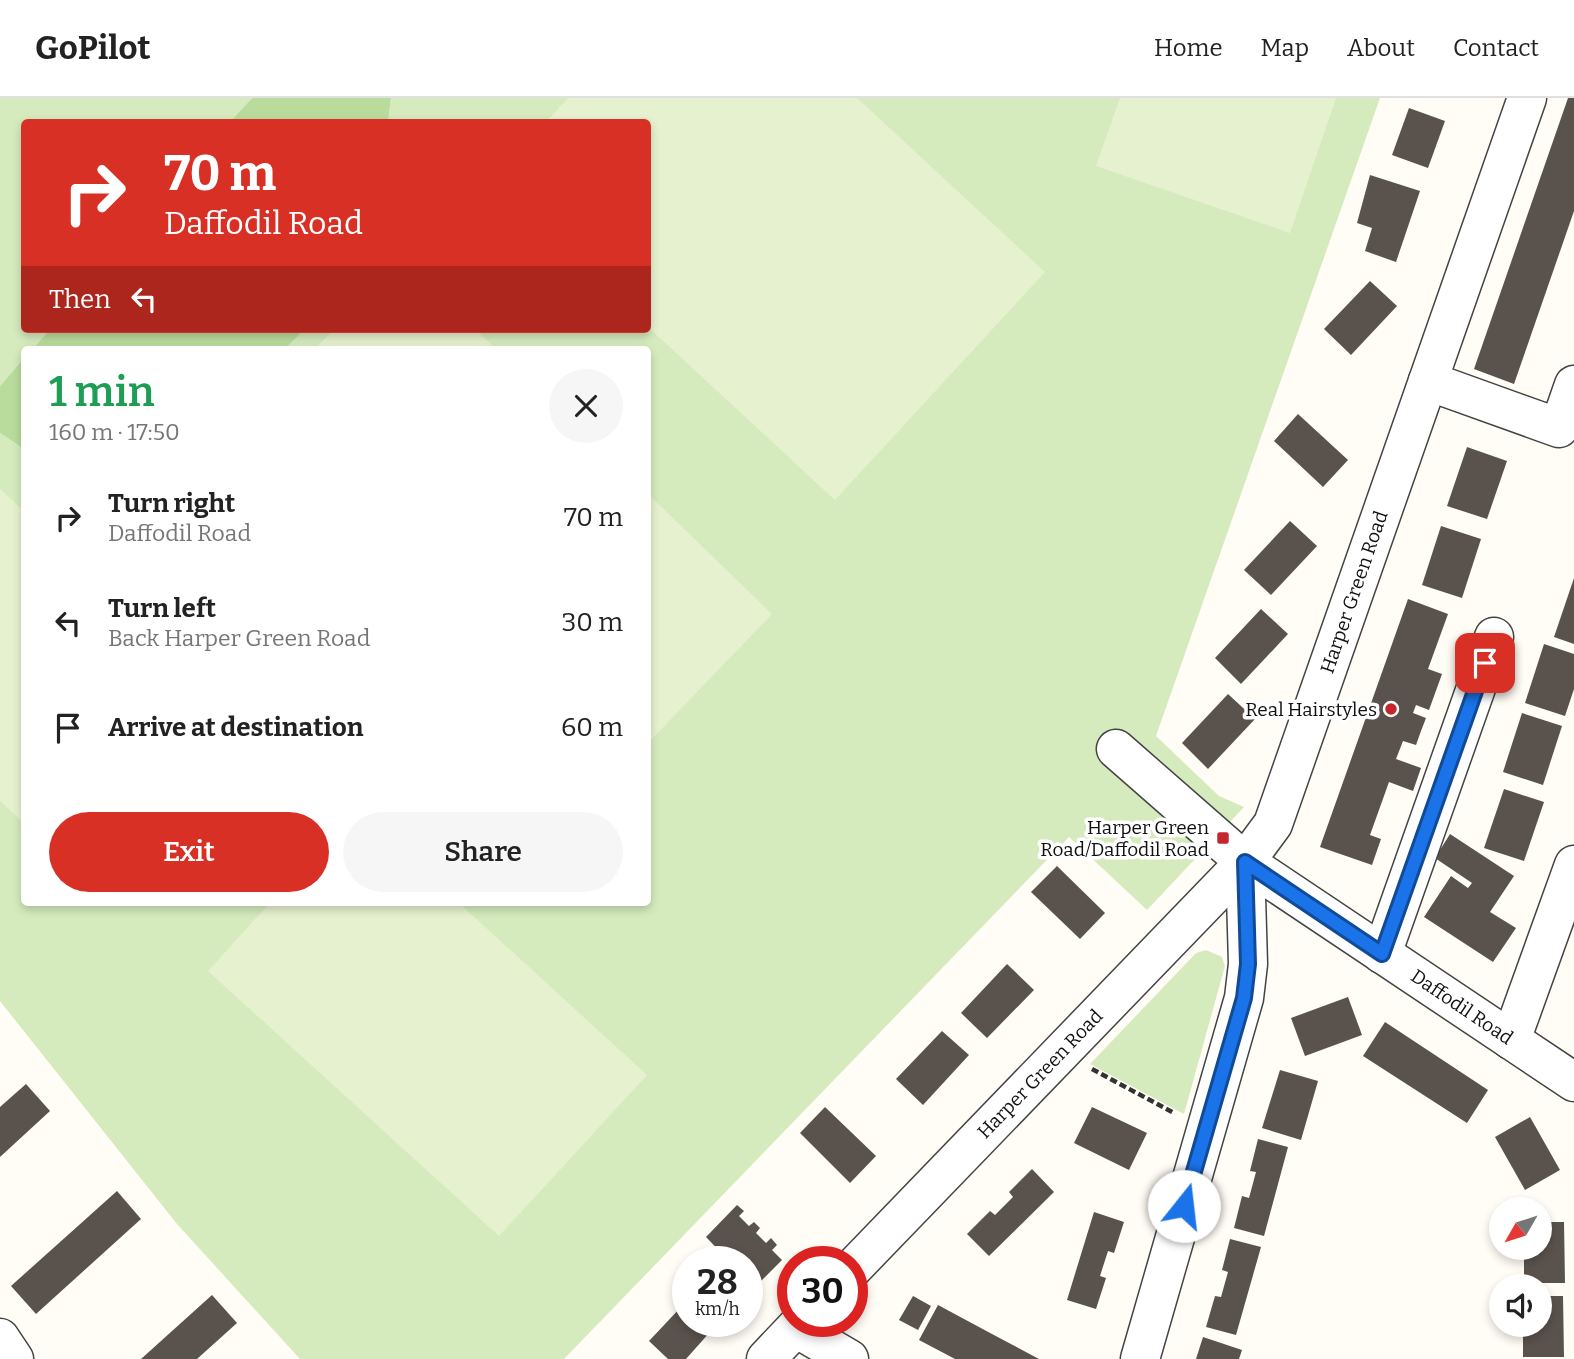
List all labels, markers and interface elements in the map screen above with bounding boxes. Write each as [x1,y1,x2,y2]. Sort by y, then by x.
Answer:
text: GoPilot [35,28,151,68]
text: Home [1154,34,1223,62]
text: Map [1261,34,1309,62]
text: About [1347,34,1415,62]
text: Contact [1453,34,1539,62]
text: 70 m [164,144,276,203]
icon: right [49,147,140,238]
text: Daffodil Road [164,204,363,242]
icon: left [125,280,163,318]
text: Then [49,284,111,315]
text: 1 min [49,367,155,417]
button: close [549,369,623,443]
text: 160 m · 17:50 [49,418,180,446]
text: Turn right [108,488,235,519]
icon: right [49,499,87,537]
text: 70 m [564,502,623,533]
street label: Harper Green Road [1315,508,1393,676]
text: Daffodil Road [108,519,251,547]
text: Turn left [108,593,216,624]
icon: left [49,604,87,642]
text: 30 m [562,607,623,638]
text: Back Harper Green Road [108,624,370,652]
pin [1455,633,1515,693]
icon: arrive [1466,644,1504,682]
place label: Real Hairstyles [1245,698,1377,721]
marker: Real Hairstyles [1383,701,1399,717]
icon: arrive [49,709,87,747]
text: Arrive at destination [108,712,363,743]
text: 60 m [561,712,623,743]
button: Exit [49,812,329,892]
button: Share [343,812,623,892]
place label: Harper Green Road/Daffodil Road [1040,816,1209,861]
marker: Harper Green Road/Daffodil Road [1215,830,1231,846]
street label: Daffodil Road [1407,964,1517,1050]
street label: Harper Green Road [972,1005,1108,1143]
position arrow [1147,1169,1221,1243]
north arrow [1489,1197,1552,1260]
map controls [1489,1197,1552,1337]
speed limit sign: 30 [777,1246,868,1337]
text: 28 [697,1261,738,1303]
button: sound [1489,1274,1552,1337]
text: km/h [695,1298,740,1320]

